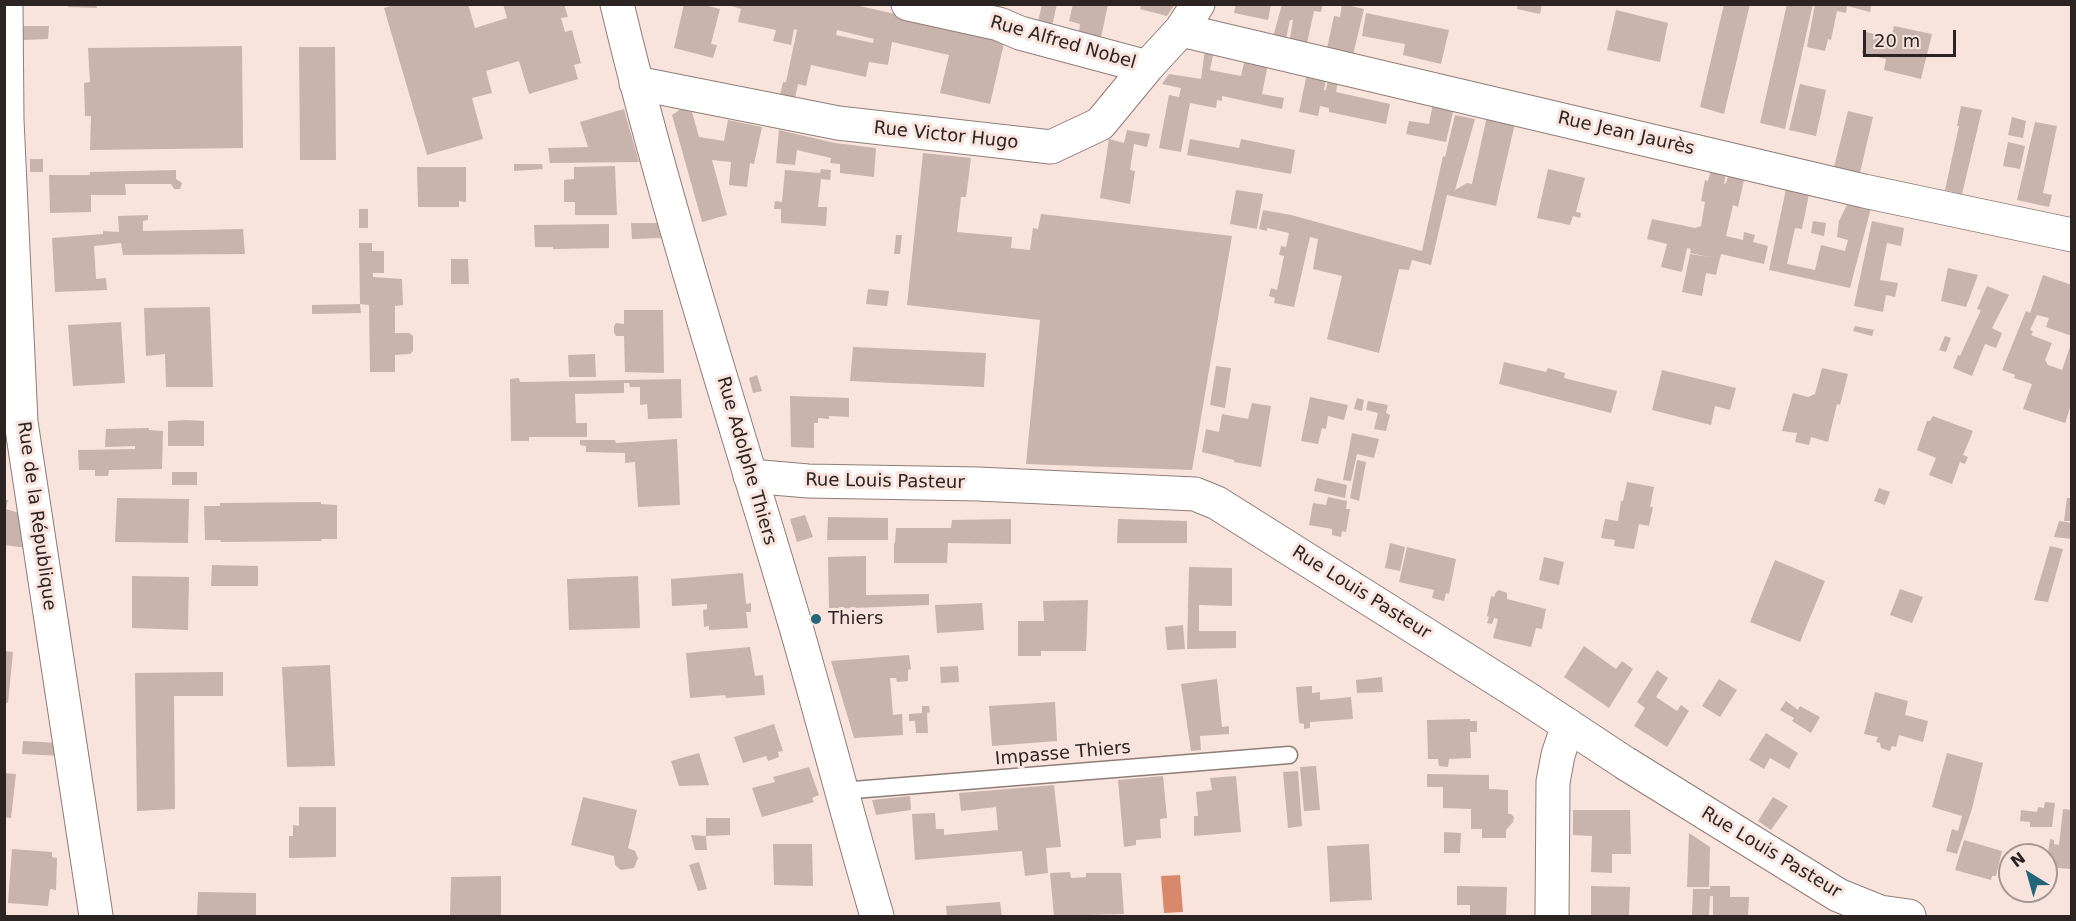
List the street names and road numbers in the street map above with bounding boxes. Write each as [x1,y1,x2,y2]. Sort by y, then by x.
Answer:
street label: Rue Alfred Nobel [988,12,1138,74]
street label: Rue Jean Jaurès [1556,108,1696,160]
street label: Rue Victor Hugo [873,118,1019,154]
street label: Rue Adolphe Thiers [712,374,780,548]
street label: Rue de la République [12,420,60,612]
street label: Rue Louis Pasteur [805,470,965,494]
street label: Rue Louis Pasteur [1288,542,1434,644]
street label: Impasse Thiers [994,737,1132,771]
street label: Rue Louis Pasteur [1697,803,1845,903]

